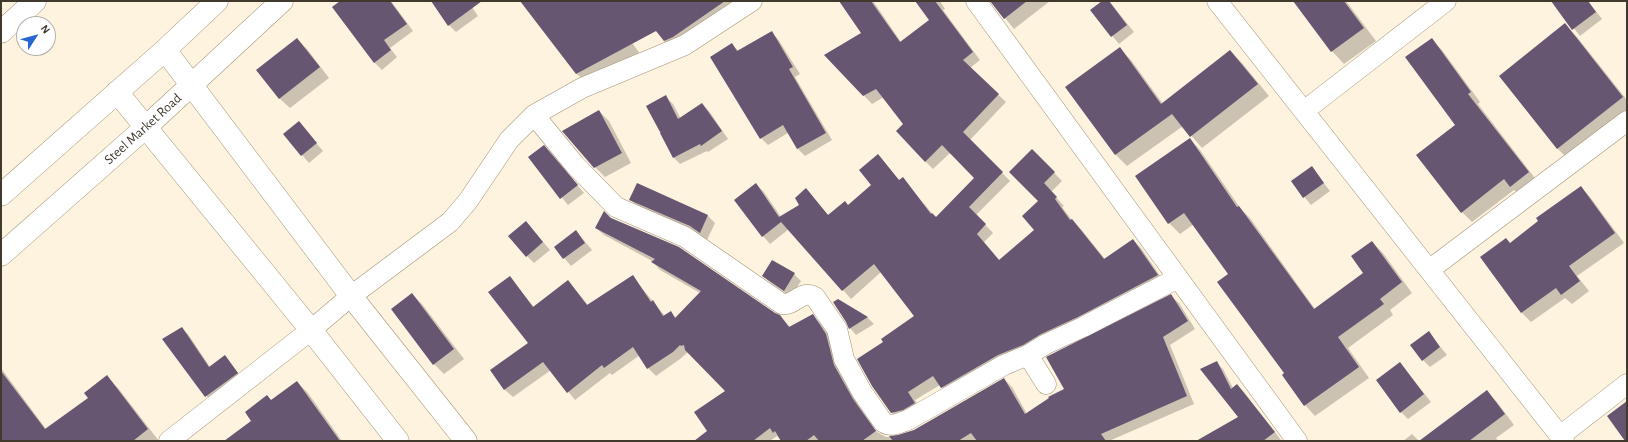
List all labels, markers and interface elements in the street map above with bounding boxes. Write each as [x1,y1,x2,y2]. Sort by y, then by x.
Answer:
north arrow [16,16,56,56]
text: N [39,23,52,36]
street label: Steel Market Road [101,90,185,168]

